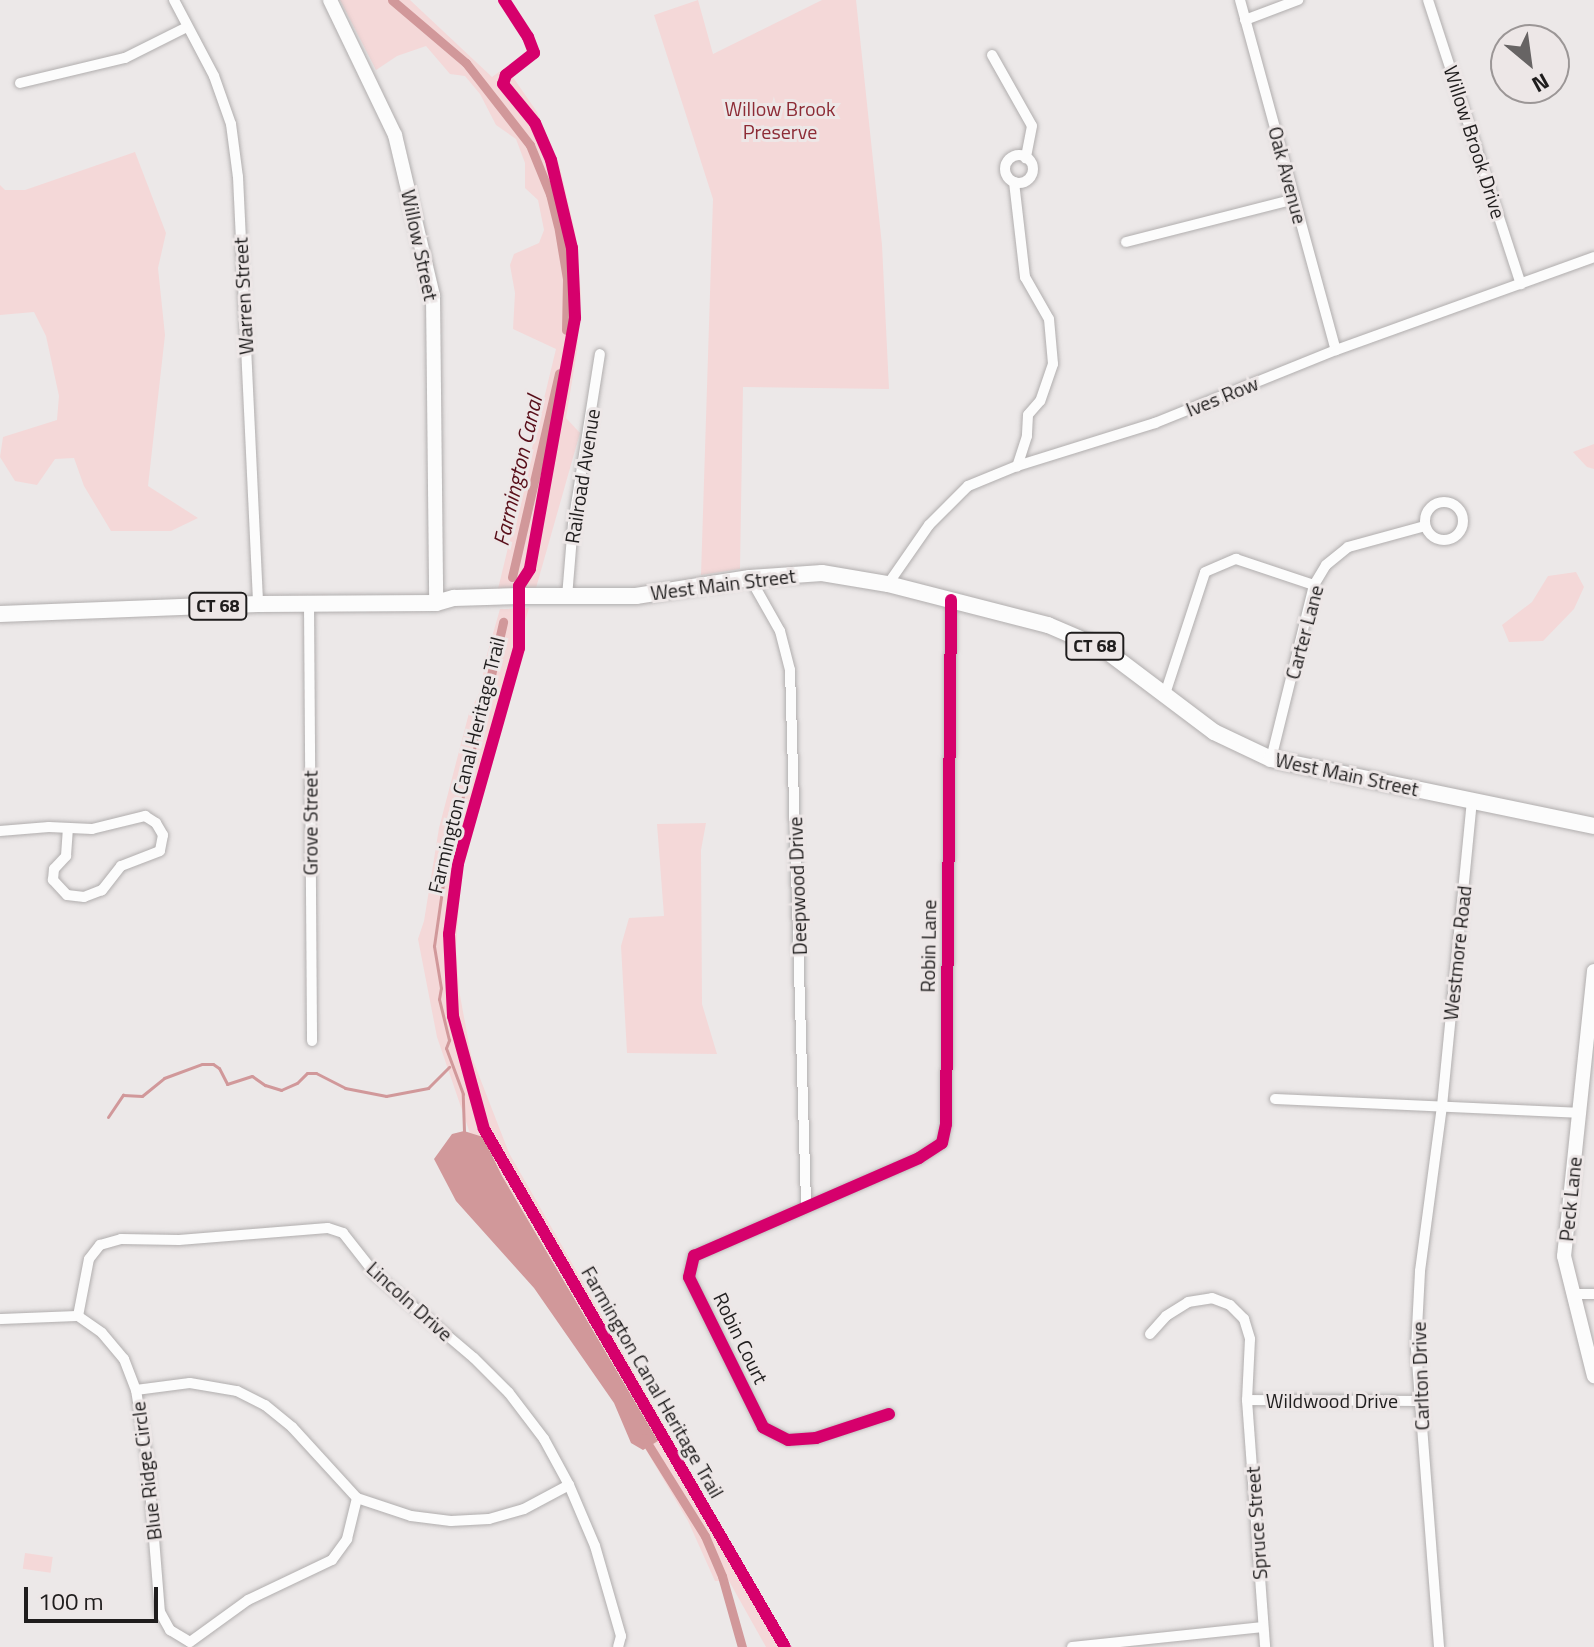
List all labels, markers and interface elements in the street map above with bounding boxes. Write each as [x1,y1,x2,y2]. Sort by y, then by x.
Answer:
north arrow [1490,24,1570,104]
street label: Willow Brook Drive [1439,63,1511,221]
text: N [1526,65,1556,102]
park label: Willow Brook Preserve [724,97,836,144]
street label: Oak Avenue [1263,124,1313,226]
street label: Willow Street [397,187,443,303]
street label: Warren Street [228,237,258,355]
street label: Ives Row [1182,371,1262,421]
water label: Farmington Canal [488,393,548,549]
street label: Railroad Avenue [559,407,605,545]
street label: West Main Street [649,563,797,605]
street label: Carter Lane [1280,582,1328,682]
road number: CT 68 [188,592,248,620]
road number: CT 68 [1065,632,1125,660]
street label: Farmington Canal Heritage Trail [422,634,510,896]
street label: West Main Street [1273,747,1421,801]
street label: Grove Street [298,771,322,875]
street label: Deepwood Drive [783,816,811,956]
street label: Westmore Road [1438,884,1476,1022]
street label: Robin Lane [915,899,941,993]
street label: Peck Lane [1554,1155,1586,1243]
street label: Lincoln Drive [362,1256,458,1346]
street label: Farmington Canal Heritage Trail [577,1262,729,1502]
street label: Robin Court [709,1288,773,1388]
street label: Carlton Drive [1406,1321,1434,1431]
street label: Wildwood Drive [1266,1388,1398,1412]
street label: Blue Ridge Circle [126,1400,166,1542]
street label: Spruce Street [1240,1466,1272,1580]
scale bar [28,1571,162,1621]
text: 100 m [38,1583,104,1619]

